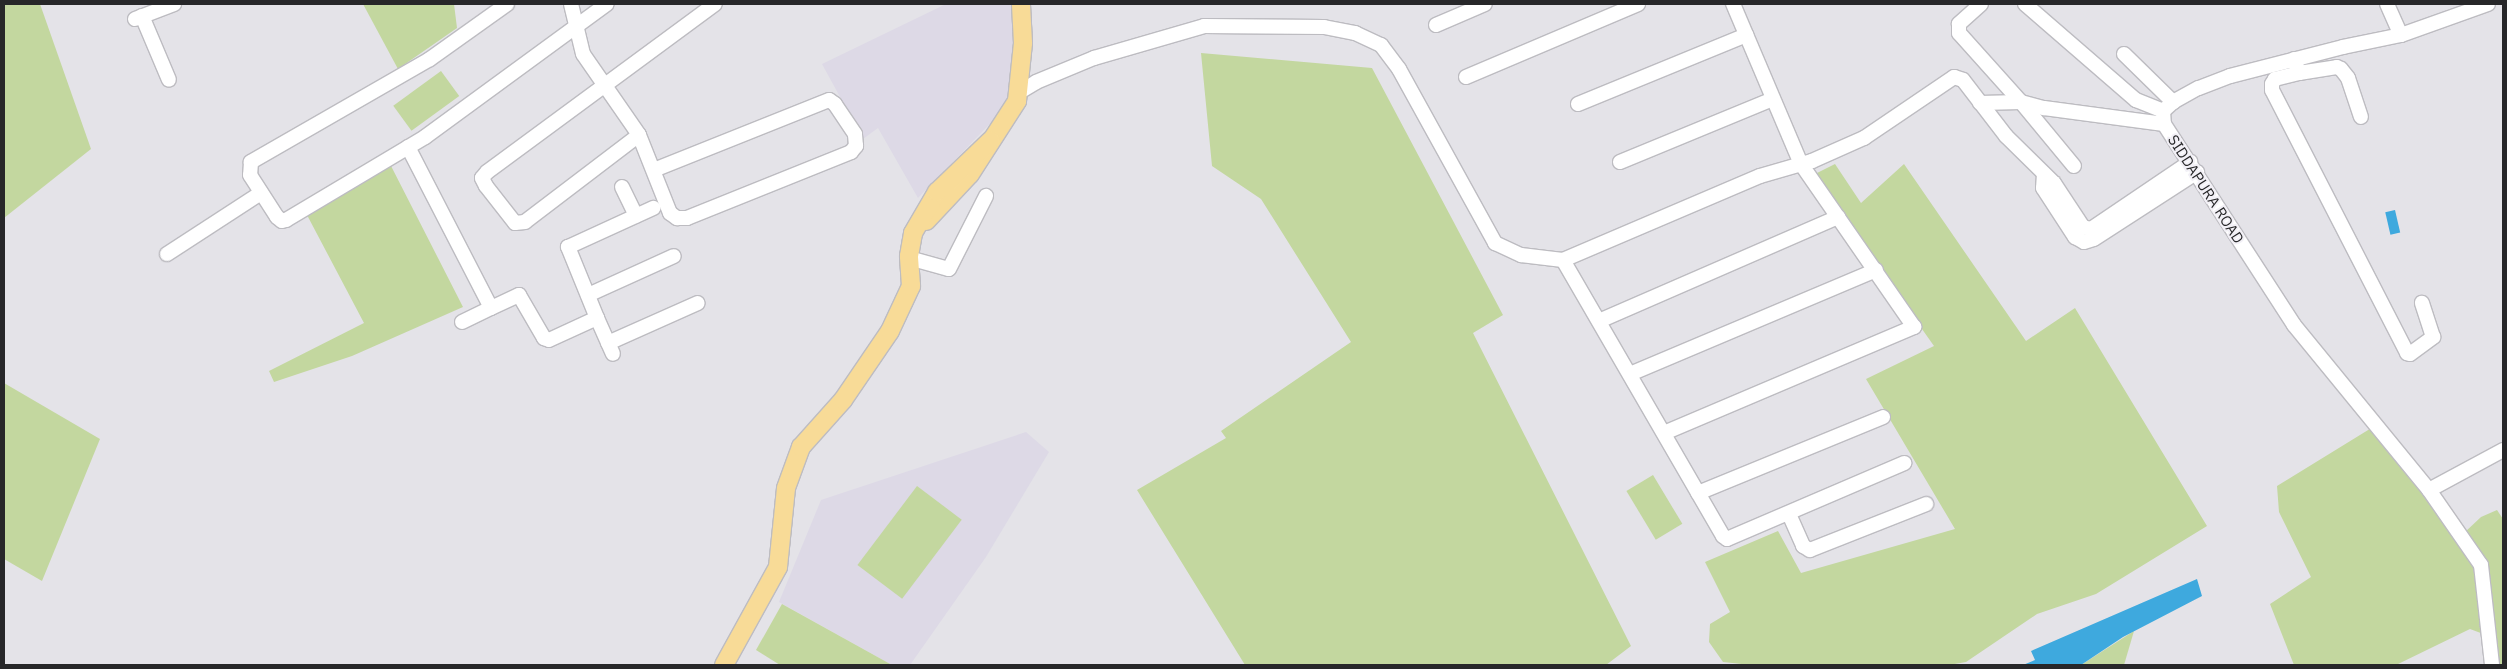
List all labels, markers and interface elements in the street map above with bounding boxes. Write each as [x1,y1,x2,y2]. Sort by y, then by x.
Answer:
street label: SIDDAPURA ROAD [2164,131,2248,247]

